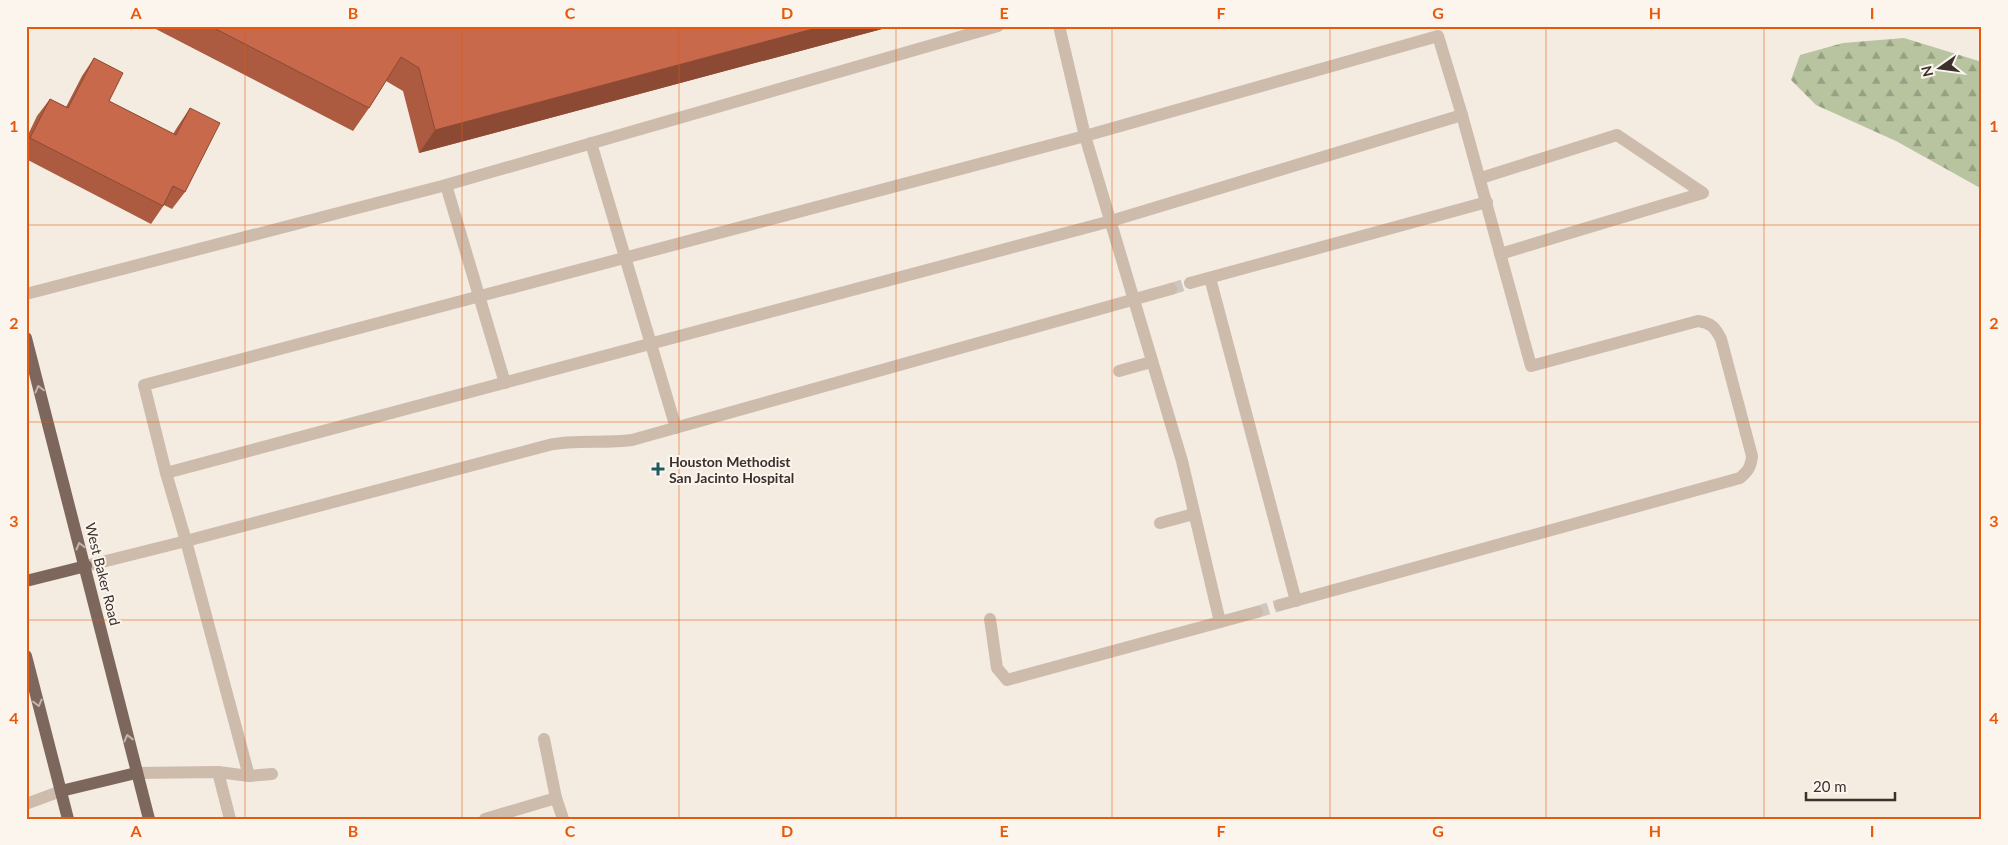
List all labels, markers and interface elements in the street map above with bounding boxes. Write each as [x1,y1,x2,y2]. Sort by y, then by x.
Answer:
text: A [129,3,142,22]
text: B [348,3,358,22]
text: C [565,3,576,22]
text: D [781,3,793,22]
text: E [999,3,1009,22]
text: F [1216,3,1226,22]
text: G [1432,3,1444,22]
text: H [1649,3,1661,22]
text: I [1870,3,1874,22]
north arrow [1916,42,1966,92]
text: N [1917,64,1936,79]
text: 1 [9,116,19,135]
text: 1 [1989,116,1999,135]
text: 2 [9,313,19,332]
text: 2 [1989,313,1999,332]
one-way arrow [35,385,45,393]
place label: Houston Methodist San Jacinto Hospital [669,453,794,486]
marker: Houston Methodist San Jacinto Hospital [651,462,665,476]
text: 3 [9,511,19,530]
text: 3 [1989,511,1999,530]
street label: West Baker Road [82,521,124,627]
one-way arrow [76,542,86,550]
one-way arrow [32,698,43,707]
text: 4 [9,708,19,727]
text: 4 [1989,708,1999,727]
one-way arrow [123,733,134,742]
scale bar [1806,770,1894,802]
text: 20 m [1813,777,1847,795]
text: A [129,821,142,840]
text: B [348,821,358,840]
text: C [565,821,576,840]
text: D [781,821,793,840]
text: E [999,821,1009,840]
text: F [1216,821,1226,840]
text: G [1432,821,1444,840]
text: H [1649,821,1661,840]
text: I [1870,821,1874,840]

